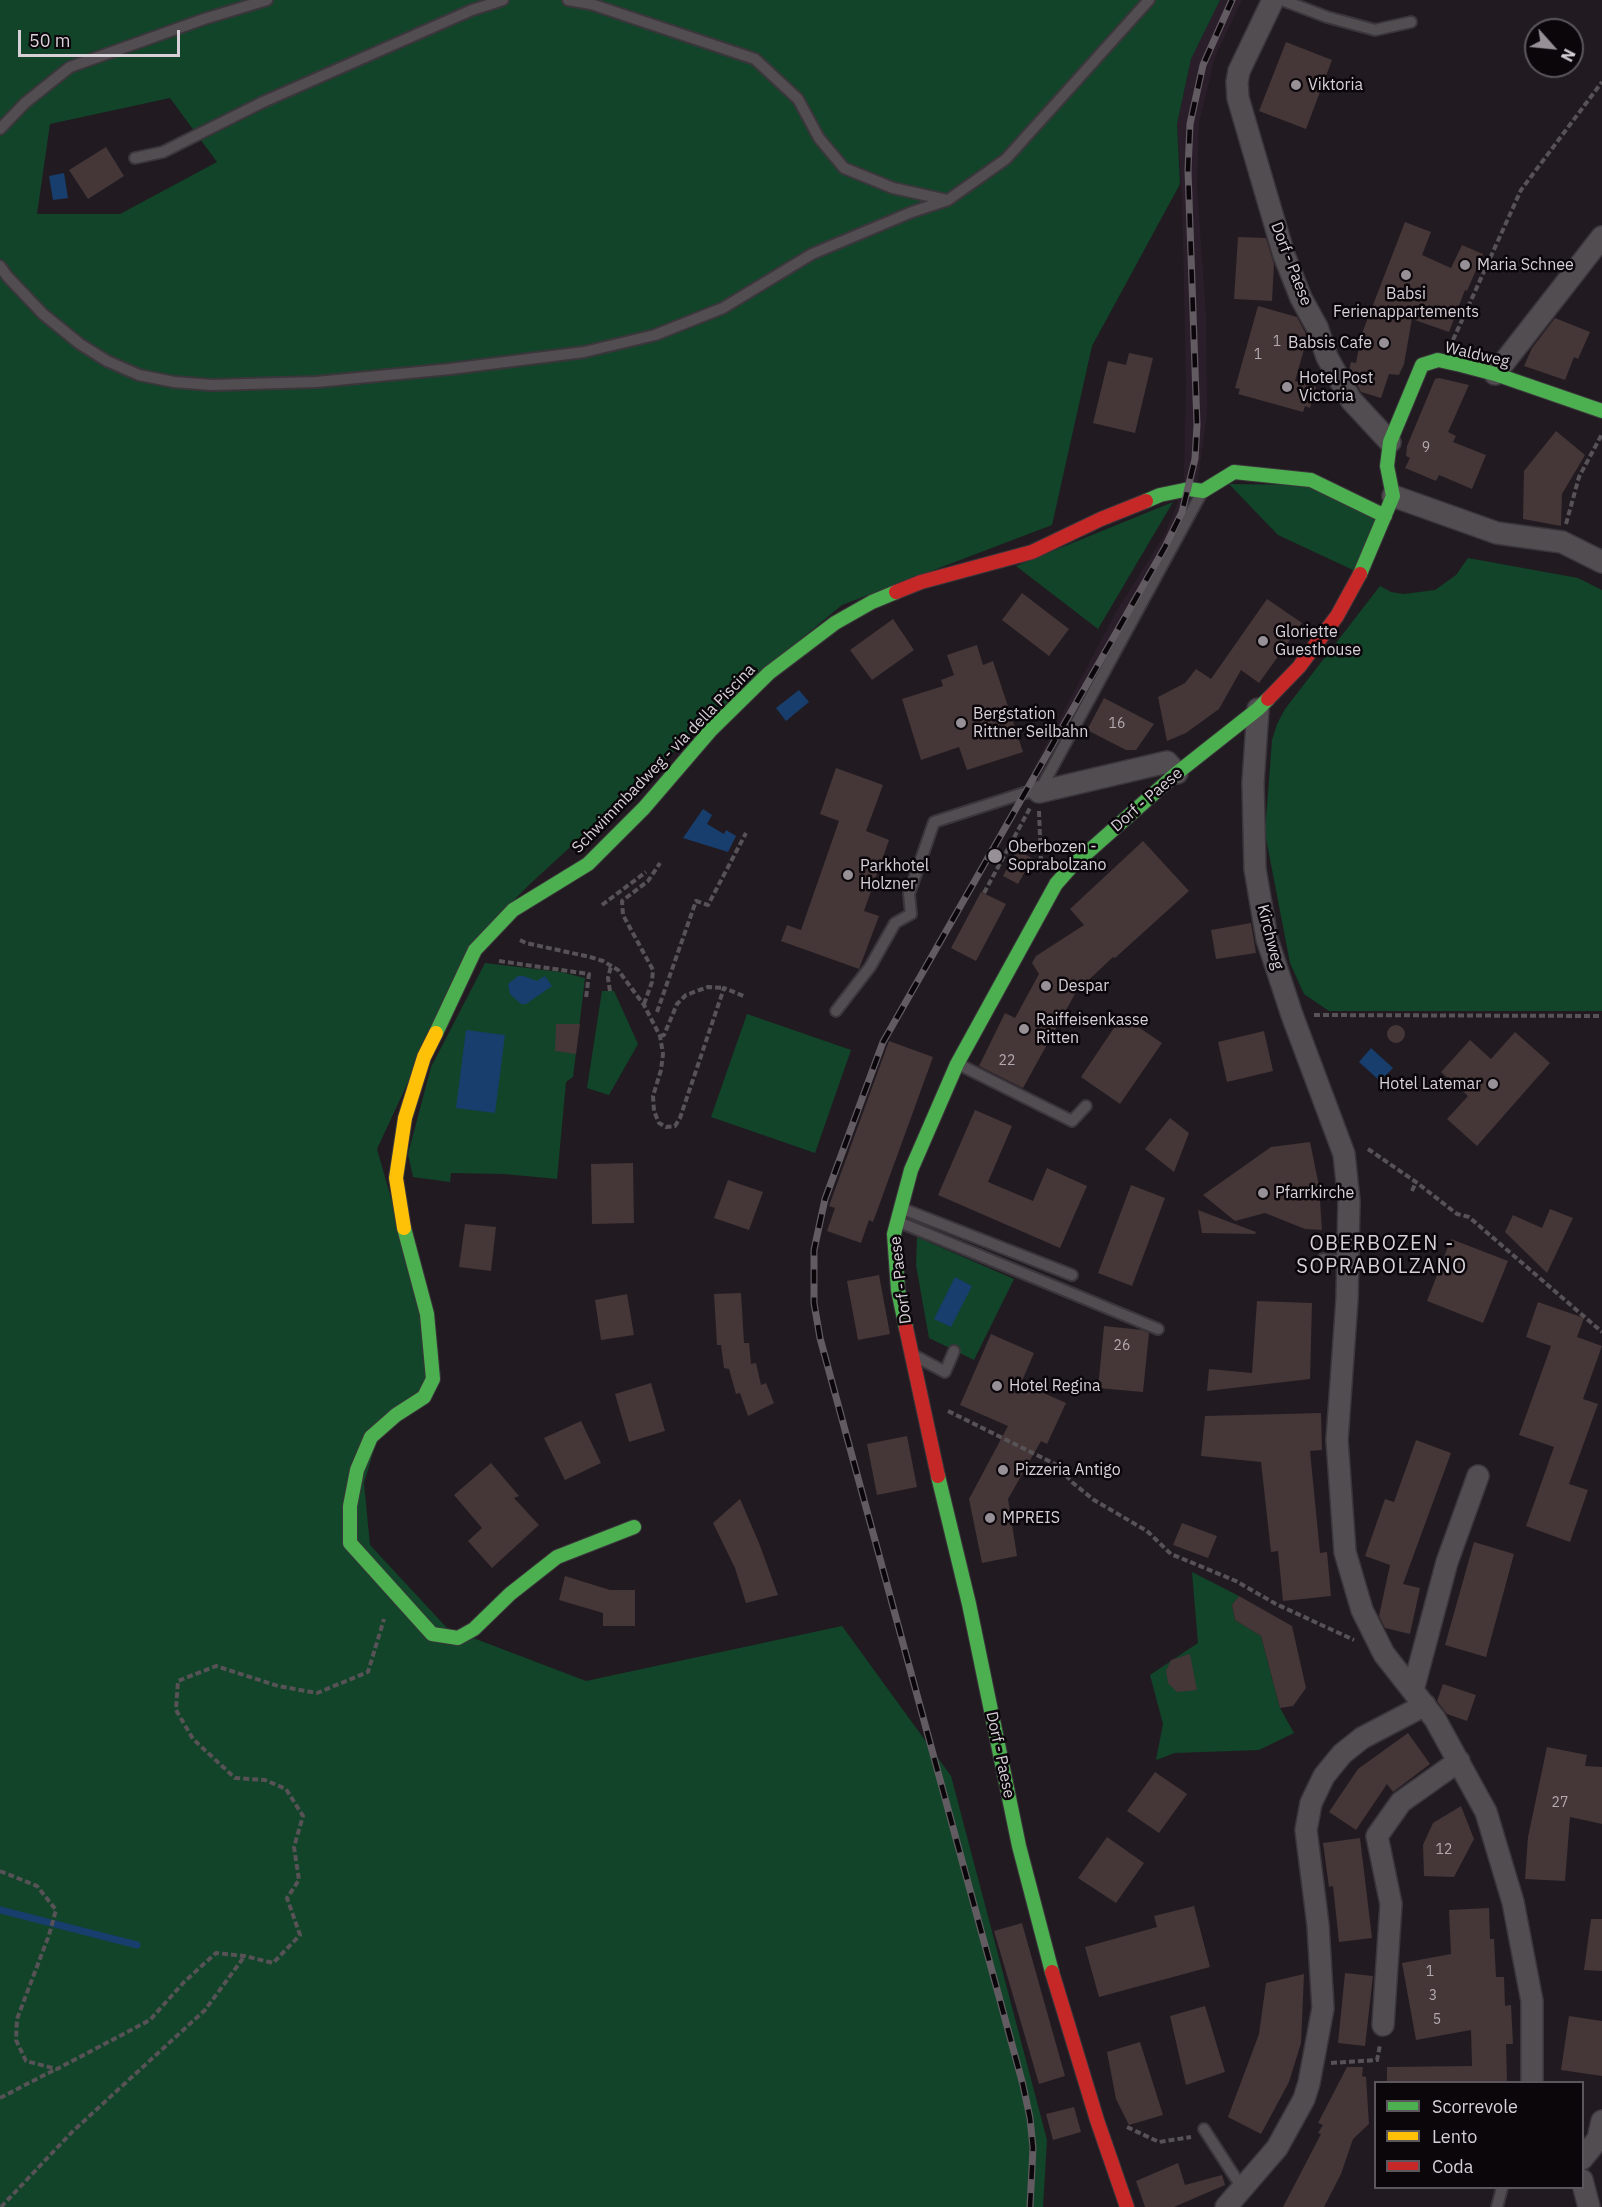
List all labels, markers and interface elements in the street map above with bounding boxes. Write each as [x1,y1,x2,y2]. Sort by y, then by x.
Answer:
scale bar [21,18,183,56]
north arrow [1524,18,1584,78]
text: 50 m [29,29,71,52]
text: N [1557,46,1580,65]
place label: Viktoria [1308,75,1363,95]
marker: Viktoria [1289,78,1303,92]
street label: Dorf - Paese [1266,219,1316,309]
place label: Maria Schnee [1477,255,1574,275]
marker: Maria Schnee [1458,258,1472,272]
marker: Babsi Ferienappartements [1399,268,1413,282]
place label: Babsi Ferienappartements [1333,284,1479,322]
place label: Babsis Cafe [1288,333,1372,353]
house number: 1 [1273,334,1281,350]
marker: Babsis Cafe [1377,336,1391,350]
street label: Waldweg [1443,338,1511,372]
house number: 1 [1254,347,1262,363]
place label: Hotel Post Victoria [1299,368,1373,406]
marker: Hotel Post Victoria [1280,380,1294,394]
house number: 9 [1422,440,1430,456]
place label: Gloriette Guesthouse [1275,622,1361,660]
marker: Gloriette Guesthouse [1256,634,1270,648]
street label: Schwimmbadweg - via della Piscina [568,660,760,858]
place label: Bergstation Rittner Seilbahn [973,704,1088,742]
marker: Bergstation Rittner Seilbahn [954,716,968,730]
house number: 16 [1109,716,1125,732]
street label: Dorf - Paese [1107,764,1187,836]
place label: Oberbozen - Soprabolzano [1008,837,1106,875]
marker: Oberbozen - Soprabolzano [986,847,1004,865]
place label: Parkhotel Holzner [860,856,929,894]
marker: Parkhotel Holzner [841,868,855,882]
street label: Kirchweg [1253,902,1287,972]
place label: Despar [1058,976,1109,996]
marker: Despar [1039,979,1053,993]
place label: Raiffeisenkasse Ritten [1036,1010,1149,1048]
marker: Raiffeisenkasse Ritten [1017,1022,1031,1036]
house number: 22 [999,1053,1015,1069]
place label: Hotel Latemar [1379,1074,1481,1094]
marker: Hotel Latemar [1486,1077,1500,1091]
place label: Pfarrkirche [1275,1183,1354,1203]
marker: Pfarrkirche [1256,1186,1270,1200]
district label: OBERBOZEN - SOPRABOLZANO [1296,1232,1468,1279]
street label: Dorf - Paese [886,1235,916,1325]
house number: 26 [1114,1338,1130,1354]
place label: Hotel Regina [1009,1376,1101,1396]
marker: Hotel Regina [990,1379,1004,1393]
place label: Pizzeria Antigo [1015,1460,1121,1480]
marker: Pizzeria Antigo [996,1463,1010,1477]
place label: MPREIS [1002,1508,1060,1528]
marker: MPREIS [983,1511,997,1525]
street label: Dorf - Paese [981,1710,1019,1800]
house number: 27 [1552,1795,1568,1811]
house number: 12 [1436,1842,1452,1858]
house number: 1 [1426,1964,1434,1980]
house number: 3 [1429,1988,1437,2004]
house number: 5 [1433,2012,1441,2028]
legend [1374,2081,1584,2189]
text: Scorrevole [1432,2095,1518,2118]
text: Lento [1432,2125,1477,2148]
text: Coda [1432,2155,1473,2178]

